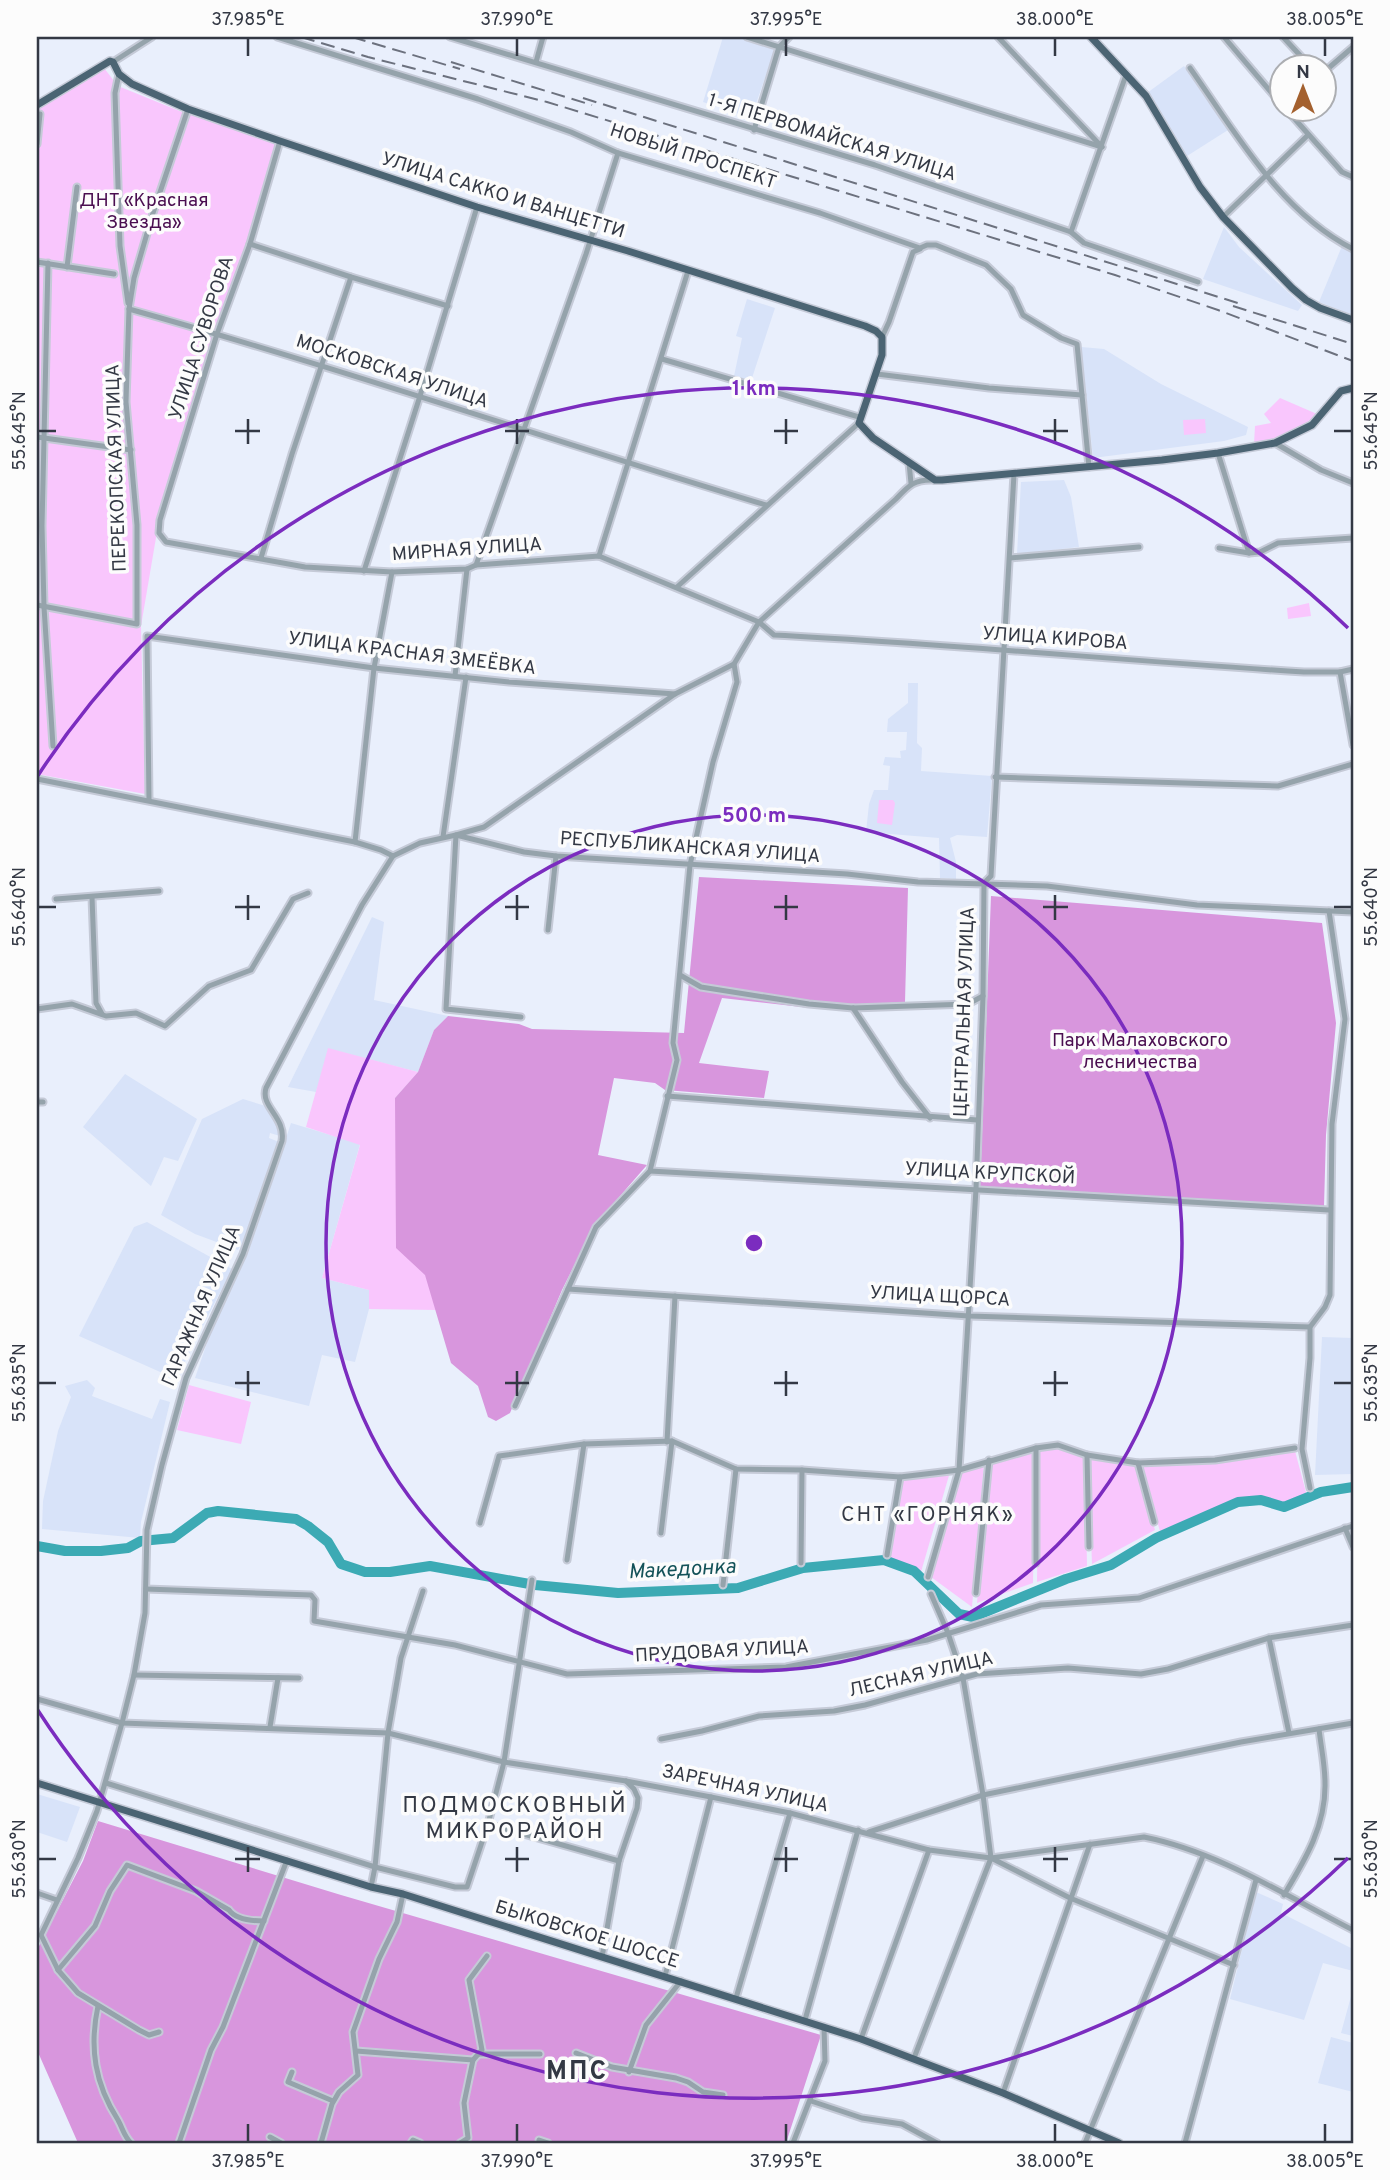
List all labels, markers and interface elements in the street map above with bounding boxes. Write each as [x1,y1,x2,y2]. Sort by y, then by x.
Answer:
text: 37.985°E [211,9,285,32]
text: 37.990°E [480,9,554,32]
text: 37.995°E [749,9,823,32]
text: 38.000°E [1016,9,1094,32]
text: 38.005°E [1286,9,1364,32]
north arrow [1268,52,1338,122]
text: N [1296,61,1310,85]
street label: 1-Я ПЕРВОМАЙСКАЯ УЛИЦА [705,88,959,187]
street label: НОВЫЙ ПРОСПЕКТ [607,118,780,195]
street label: УЛИЦА САККО И ВАНЦЕТТИ [378,148,628,244]
park label: ДНТ «Красная Звезда» [79,189,209,235]
street label: УЛИЦА СУВОРОВА [164,253,240,423]
street label: МОСКОВСКАЯ УЛИЦА [293,330,491,414]
street label: ПЕРЕКОПСКАЯ УЛИЦА [101,364,133,572]
text: 1 km [732,376,776,403]
text: 55.645°N [9,391,32,471]
text: 55.645°N [1361,391,1384,471]
street label: МИРНАЯ УЛИЦА [391,533,543,567]
street label: УЛИЦА КИРОВА [981,622,1129,656]
street label: УЛИЦА КРАСНАЯ ЗМЕЁВКА [287,626,538,681]
text: 500 m [722,803,786,830]
street label: РЕСПУБЛИКАНСКАЯ УЛИЦА [559,827,821,869]
text: 55.640°N [9,867,32,947]
text: 55.640°N [1361,867,1384,947]
street label: ЦЕНТРАЛЬНАЯ УЛИЦА [949,906,981,1118]
park label: Парк Малаховского лесничества [1052,1029,1228,1075]
street label: УЛИЦА КРУПСКОЙ [904,1157,1076,1190]
street label: ГАРАЖНАЯ УЛИЦА [157,1222,247,1390]
centre of rings [742,1231,766,1255]
street label: УЛИЦА ЩОРСА [869,1281,1011,1313]
text: 55.635°N [9,1343,32,1423]
text: 55.635°N [1361,1343,1384,1423]
district label: СНТ «ГОРНЯК» [841,1502,1015,1529]
water label: Македонка [627,1554,737,1586]
street label: ПРУДОВАЯ УЛИЦА [634,1635,810,1669]
street label: ЛЕСНАЯ УЛИЦА [846,1647,996,1703]
street label: ЗАРЕЧНАЯ УЛИЦА [659,1760,831,1818]
district label: ПОДМОСКОВНЫЙ МИКРОРАЙОН [402,1790,628,1847]
text: 55.630°N [9,1819,32,1899]
text: 55.630°N [1361,1819,1384,1899]
street label: БЫКОВСКОЕ ШОССЕ [492,1896,682,1974]
district label: МПС [546,2056,608,2089]
text: 37.985°E [211,2151,285,2174]
text: 37.990°E [480,2151,554,2174]
text: 37.995°E [749,2151,823,2174]
text: 38.000°E [1016,2151,1094,2174]
text: 38.005°E [1286,2151,1364,2174]

